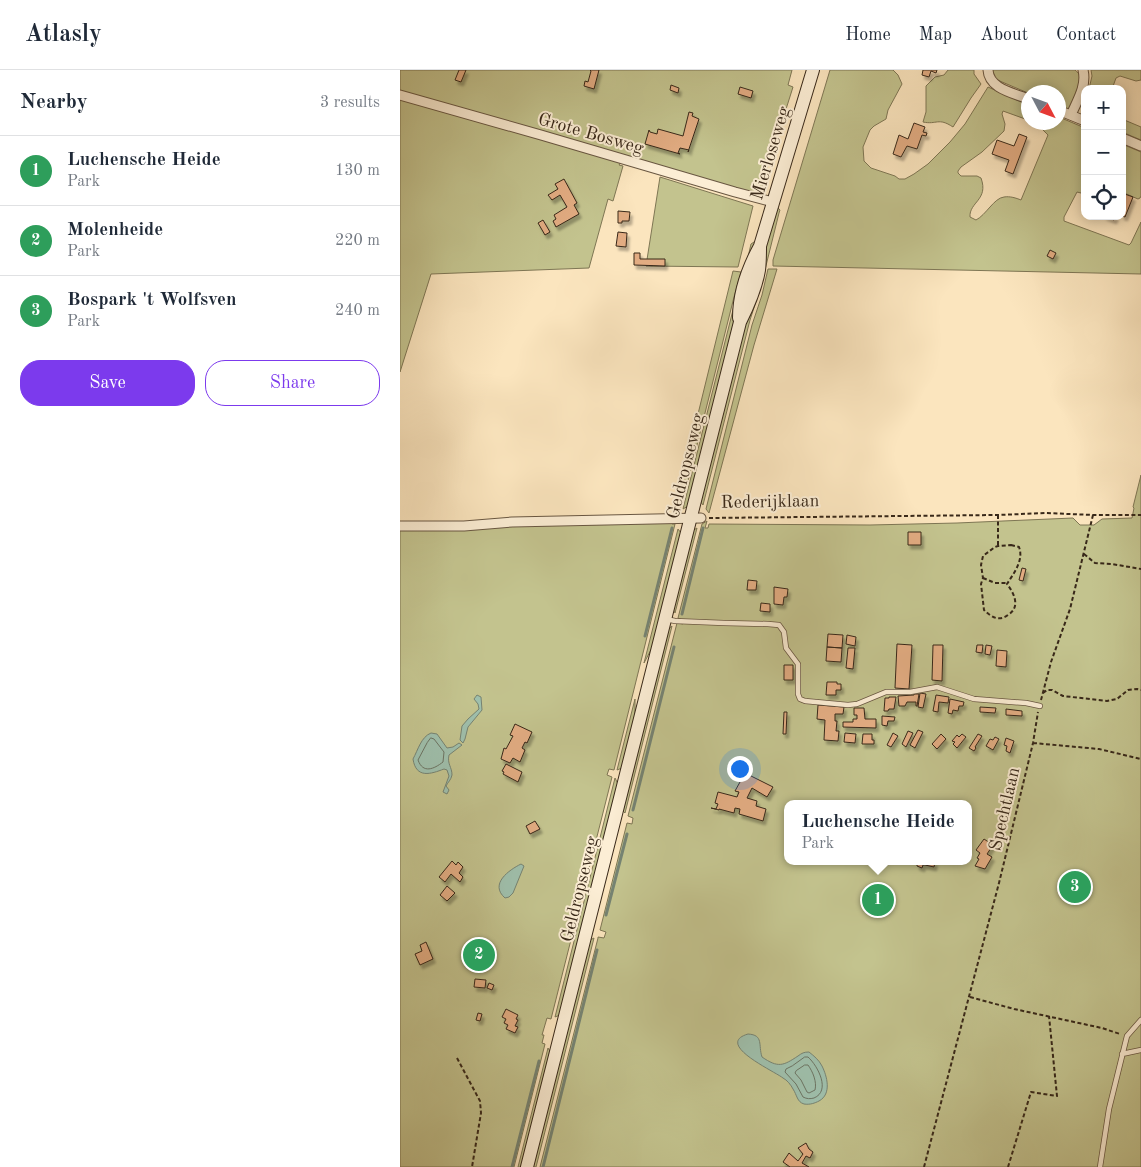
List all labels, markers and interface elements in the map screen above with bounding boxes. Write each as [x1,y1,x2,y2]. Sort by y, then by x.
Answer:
text: Atlasly [25,23,102,47]
text: Home [845,26,891,44]
text: Map [919,26,952,44]
text: About [980,26,1028,44]
text: Contact [1056,26,1116,44]
north arrow [1021,85,1066,130]
map controls [1081,85,1126,220]
button: + [1081,85,1126,130]
text: Nearby [20,92,88,113]
text: 3 results [320,95,380,111]
street label: Mierloseweg [748,104,794,202]
street label: Grote Bosweg [536,110,646,158]
button: − [1081,130,1126,175]
text: Luchensche Heide [67,151,221,170]
text: 1 [31,163,41,179]
text: 130 m [335,163,380,179]
text: Park [67,174,100,190]
button: locate [1081,175,1126,220]
text: Molenheide [67,221,163,240]
text: 2 [31,233,41,249]
text: 220 m [335,233,380,249]
text: Park [67,244,100,260]
text: Bospark 't Wolfsven [67,291,237,310]
text: 3 [31,303,41,319]
text: 240 m [335,303,380,319]
text: Park [67,314,100,330]
button: Save [20,360,195,406]
button: Share [205,360,380,406]
street label: Geldropseweg [664,411,708,521]
street label: Rederijklaan [721,492,820,512]
your location [727,756,753,782]
street label: Spechtlaan [987,765,1023,853]
popup [784,800,972,865]
text: Luchensche Heide [801,813,955,832]
street label: Geldropseweg [558,834,602,944]
text: Park [801,836,834,852]
pin: 3 [1059,868,1091,906]
pin: 1 [862,881,894,919]
pin: 2 [463,936,495,974]

